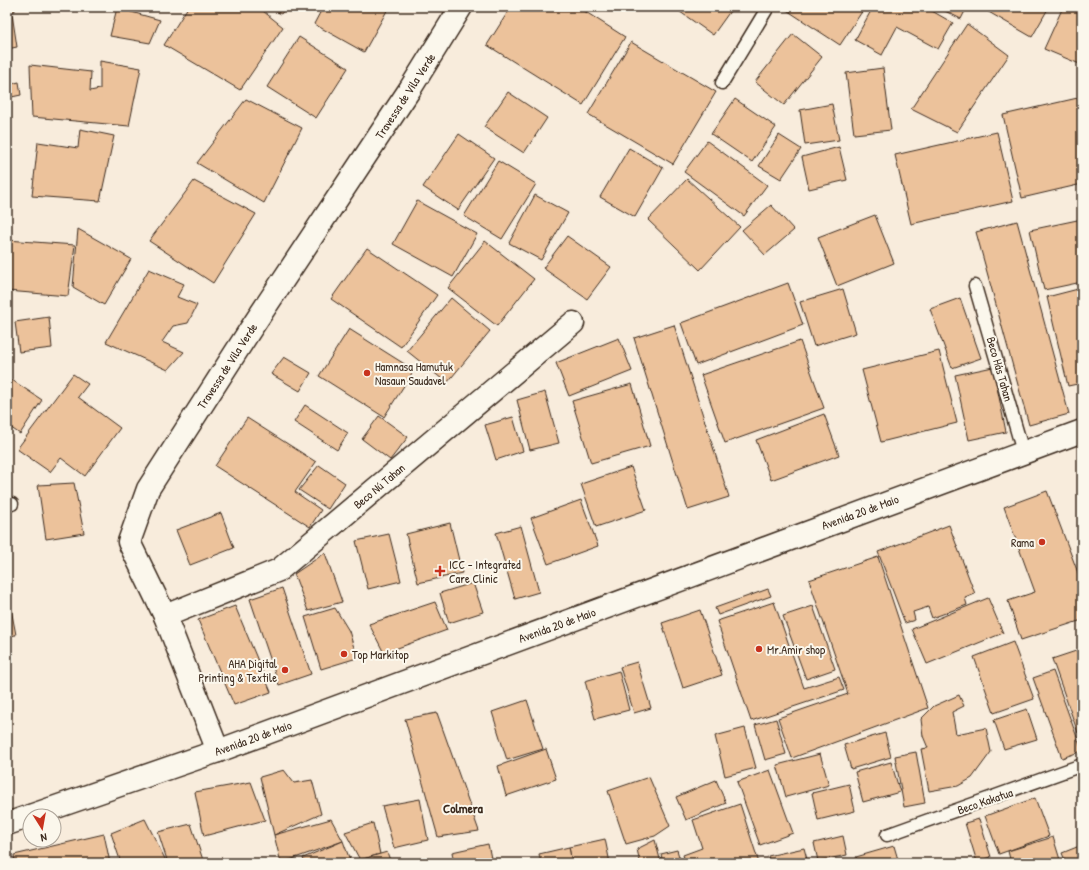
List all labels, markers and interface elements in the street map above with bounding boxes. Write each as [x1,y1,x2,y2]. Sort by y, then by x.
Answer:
street label: Travessa de Vila Verde [371,50,439,142]
street label: Travessa de Vila Verde [193,320,261,412]
street label: Beco Hás Tahan [983,335,1017,403]
place label: Hamnasa Hamutuk Nasaun Saudavel [375,358,453,389]
marker: Hamnasa Hamutuk Nasaun Saudavel [362,368,372,378]
street label: Beco Nú Tahan [350,459,408,513]
street label: Avenida 20 de Maio [819,490,901,534]
place label: Rama [1011,534,1034,551]
marker: Rama [1037,537,1047,547]
place label: ICC - Integrated Care Clinic [449,556,521,587]
marker: ICC - Integrated Care Clinic [434,565,446,577]
street label: Avenida 20 de Maio [516,603,598,647]
place label: Mr.Amir shop [767,641,825,658]
marker: Mr.Amir shop [754,644,764,654]
place label: Top Markitop [352,646,409,663]
marker: Top Markitop [339,649,349,659]
place label: AHA Digital Printing & Textile [198,655,278,686]
marker: AHA Digital Printing & Textile [280,665,290,675]
street label: Avenida 20 de Maio [212,716,294,760]
street label: Beco Kakatua [955,784,1015,818]
district label: Colmera [443,799,484,817]
north arrow [22,808,62,848]
text: N [40,830,48,845]

